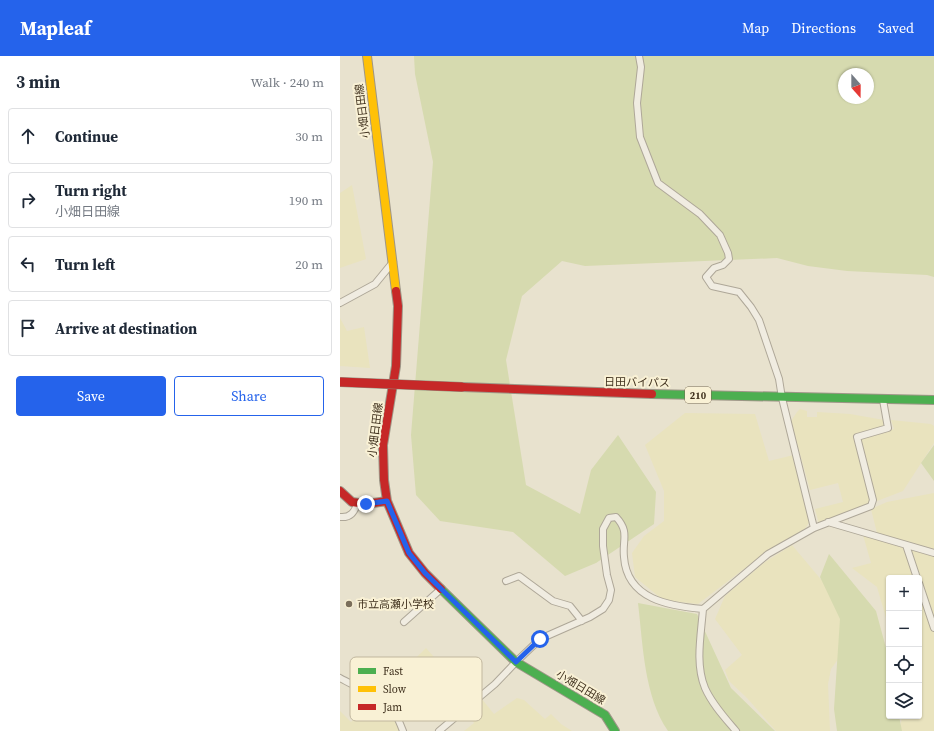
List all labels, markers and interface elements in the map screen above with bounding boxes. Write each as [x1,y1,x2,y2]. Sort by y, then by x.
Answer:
text: Mapleaf [20,15,91,41]
text: Map [742,18,769,38]
text: Directions [791,18,856,38]
text: Saved [878,18,914,38]
north arrow [838,68,874,104]
text: 3 min [16,70,60,94]
text: Walk · 240 m [251,74,324,91]
street label: 小畑日田線 [352,83,373,139]
icon: ahead [17,125,39,147]
text: Continue [55,126,118,147]
text: 30 m [295,128,323,145]
text: Turn right [55,180,127,201]
icon: right [17,189,39,211]
text: 190 m [289,192,323,209]
text: 小畑日田線 [55,203,120,220]
icon: left [17,253,39,275]
text: Turn left [55,254,115,275]
text: 20 m [295,256,323,273]
icon: arrive [17,317,39,339]
text: Arrive at destination [55,318,197,339]
street label: 日田バイパス [604,374,670,391]
button: Save [16,376,166,416]
button: Share [174,376,324,416]
road number: 210 [685,387,711,403]
street label: 小畑日田線 [365,402,386,458]
route end [357,495,375,513]
map controls [886,575,922,719]
button: + [886,575,922,611]
place label: 市立高瀬小学校 [357,597,434,612]
marker: 市立高瀬小学校 [344,599,354,609]
button: − [886,611,922,647]
route start [531,630,549,648]
button: locate [886,647,922,683]
legend [350,657,482,721]
text: Fast [383,664,403,679]
street label: 小畑日田線 [553,667,608,708]
text: Slow [383,682,407,697]
button: layers [886,683,922,719]
text: Jam [382,700,402,715]

